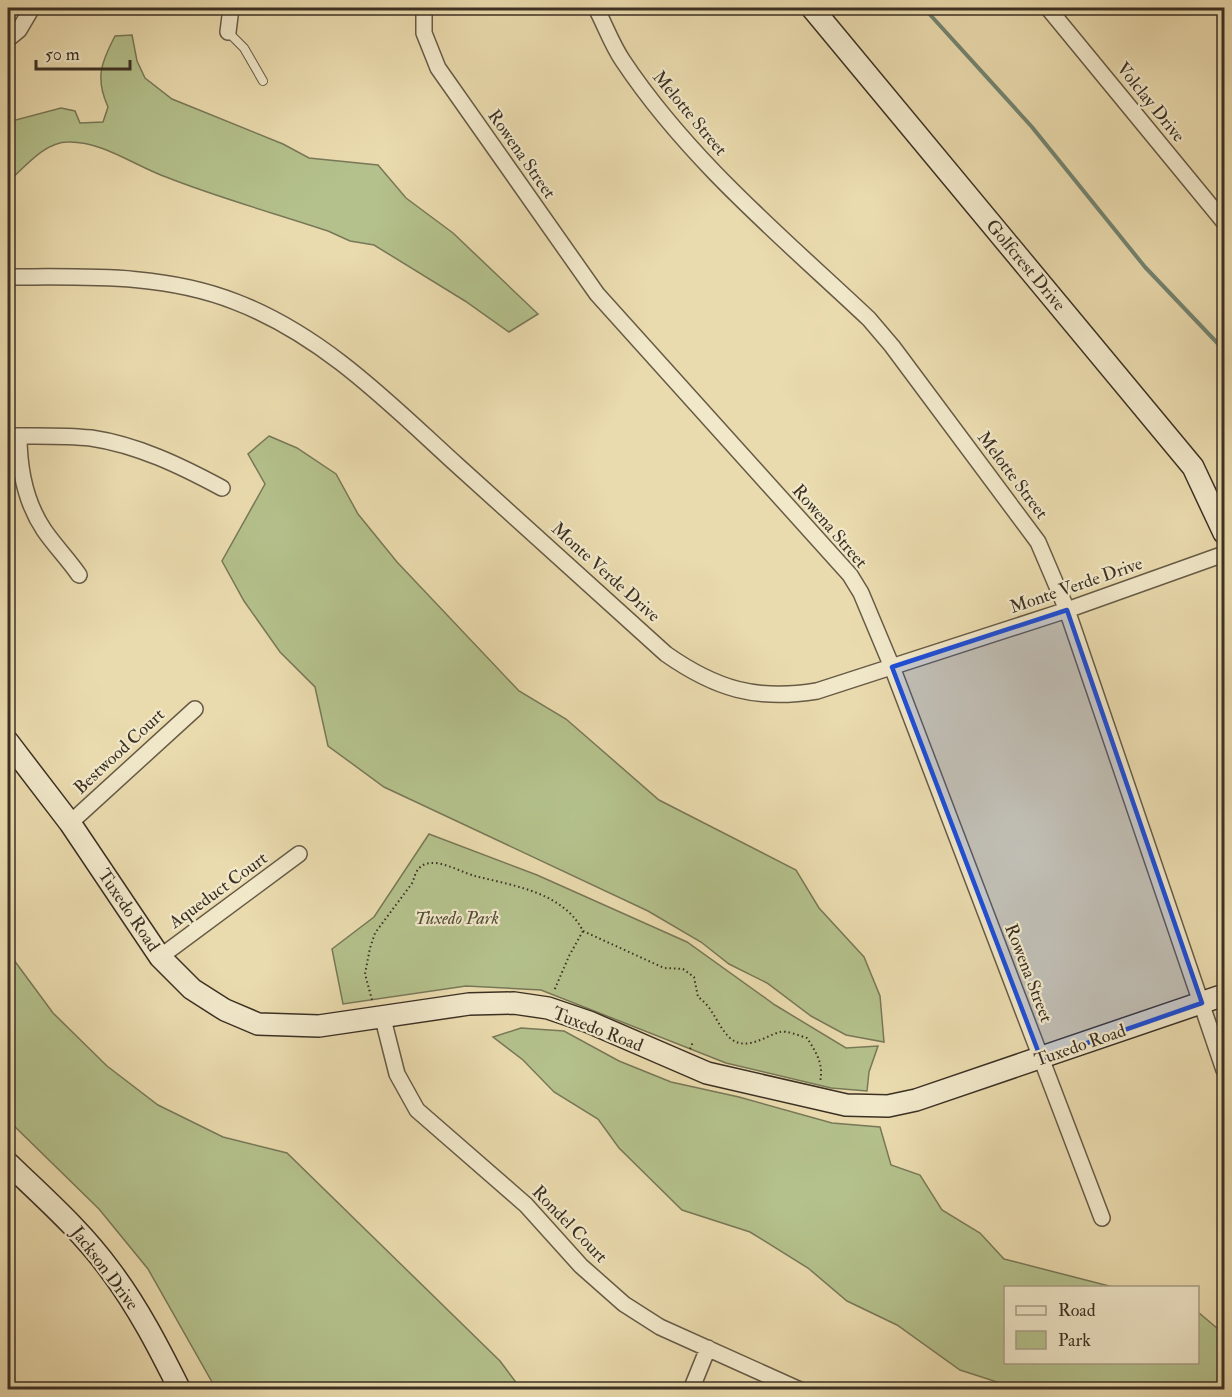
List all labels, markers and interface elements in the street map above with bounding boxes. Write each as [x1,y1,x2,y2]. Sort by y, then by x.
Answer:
scale bar [36,33,130,71]
text: 50 m [45,43,80,66]
street label: Volclay Drive [1111,58,1190,147]
street label: Melotte Street [647,66,732,161]
street label: Rowena Street [482,105,561,203]
street label: Golfcrest Drive [981,215,1071,316]
street label: Melotte Street [972,427,1053,524]
street label: Rowena Street [787,480,872,573]
street label: Monte Verde Drive [546,517,665,628]
street label: Monte Verde Drive [1007,552,1146,619]
street label: Bestwood Court [69,703,170,799]
street label: Aqueduct Court [164,847,272,934]
street label: Tuxedo Road [92,864,165,956]
park label: Tuxedo Park [415,907,499,930]
street label: Rowena Street [999,921,1058,1026]
street label: Tuxedo Road [549,1002,646,1057]
street label: Tuxedo Road [1031,1019,1129,1072]
street label: Rondel Court [527,1181,612,1268]
street label: Jackson Drive [65,1221,144,1315]
legend [1004,1286,1199,1364]
text: Road [1058,1299,1096,1322]
text: Park [1058,1329,1091,1352]

